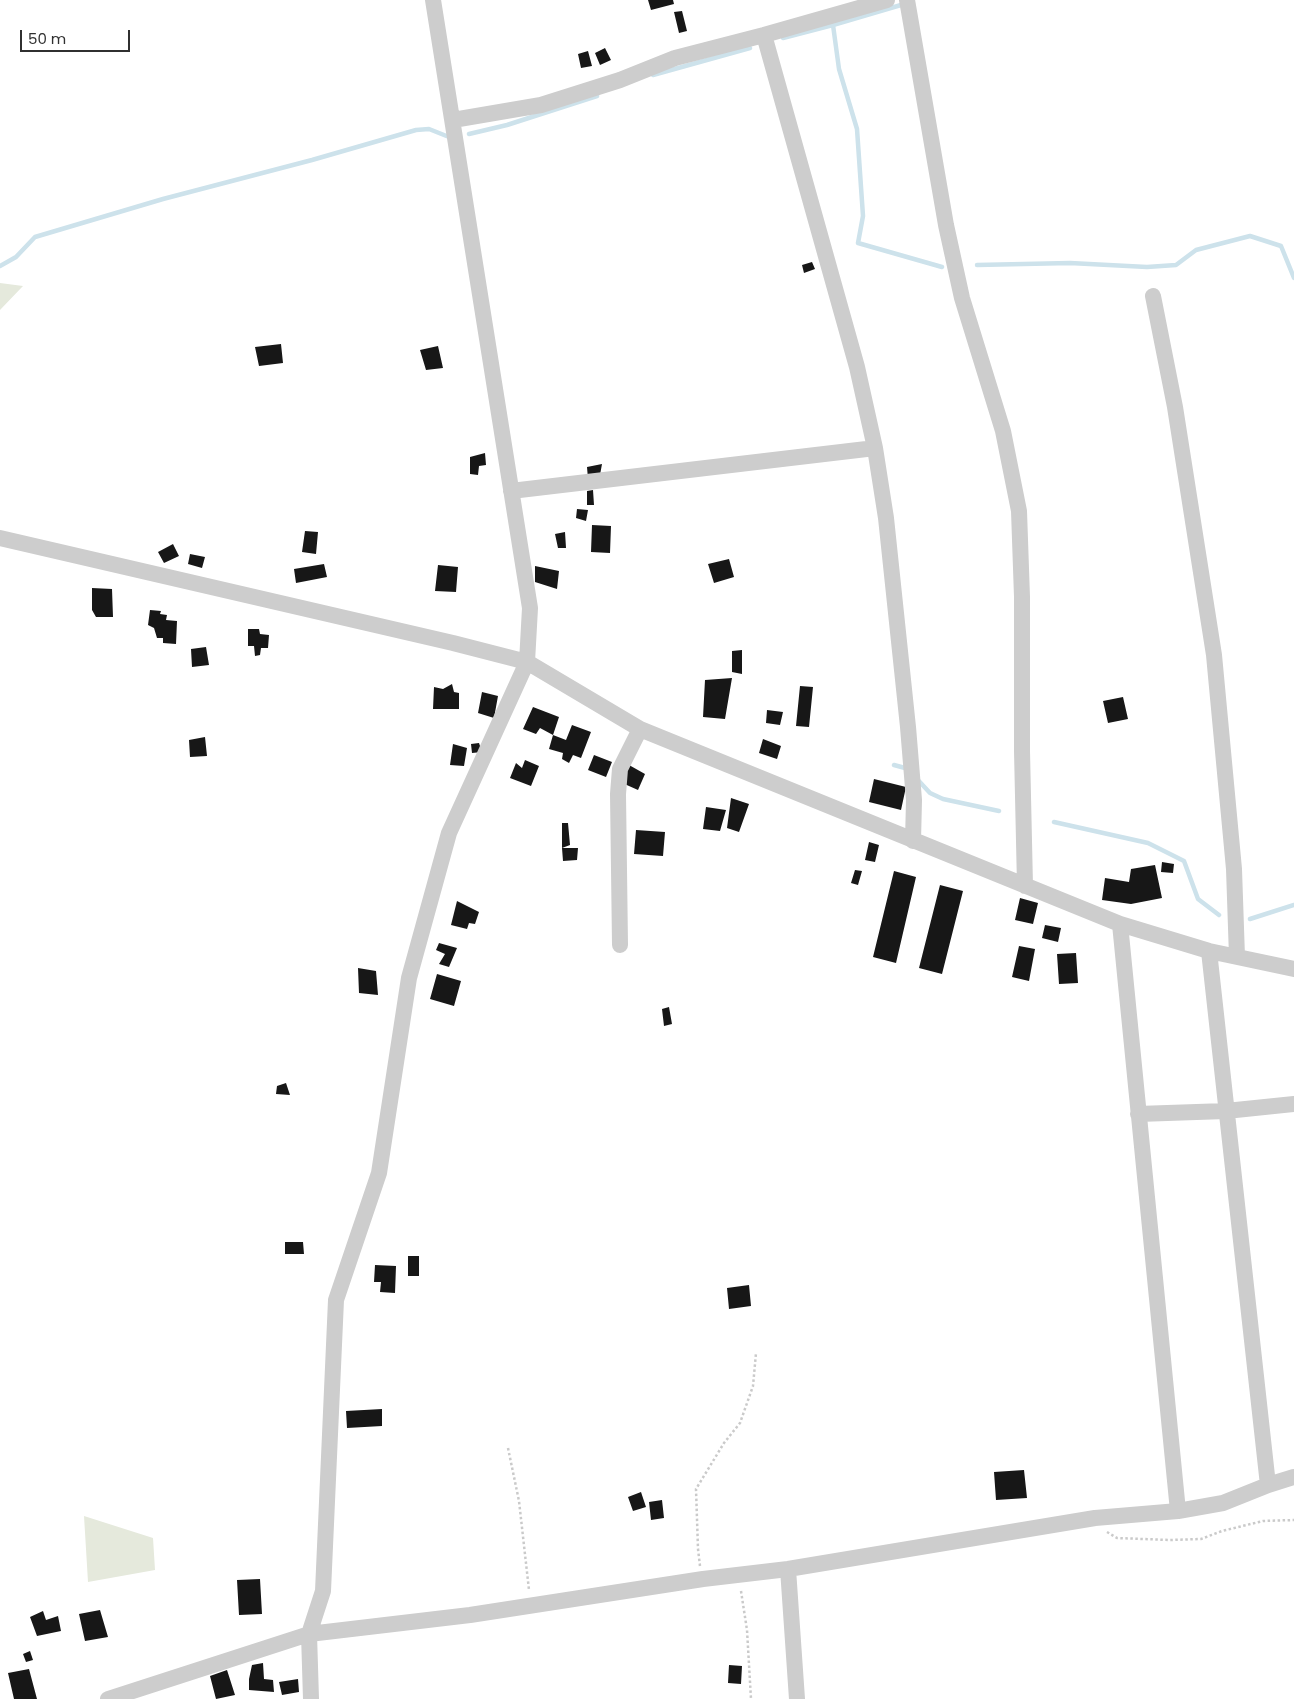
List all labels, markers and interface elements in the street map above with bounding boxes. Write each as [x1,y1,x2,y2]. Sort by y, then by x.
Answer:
scale bar [22,20,132,52]
text: 50 m [28,28,66,49]

